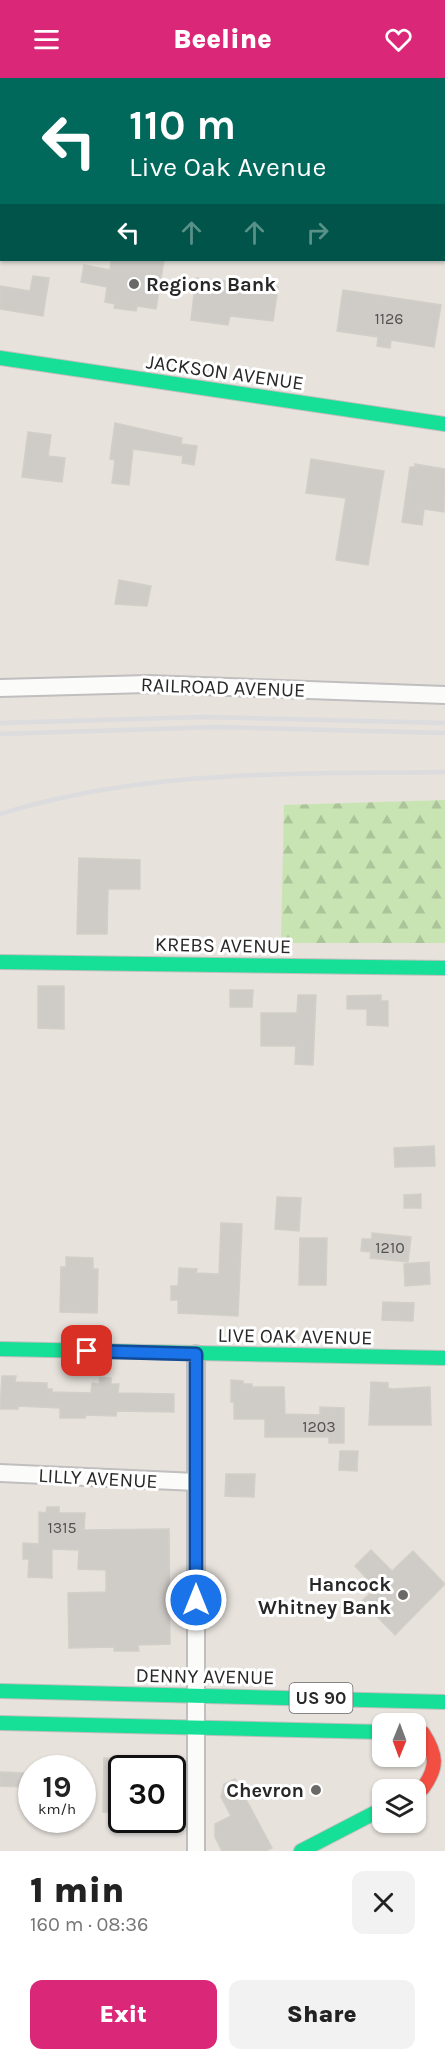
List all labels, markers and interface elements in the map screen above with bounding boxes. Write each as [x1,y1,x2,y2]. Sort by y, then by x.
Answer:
icon: menu [30,23,63,56]
text: Beeline [173,23,272,55]
icon: heart [382,23,415,56]
text: 110 m [129,100,236,150]
icon: left [30,102,108,180]
text: Live Oak Avenue [129,151,326,183]
icon: left [112,216,145,249]
icon: ahead [175,216,208,249]
icon: ahead [238,216,271,249]
icon: right [301,216,334,249]
place label: Regions Bank [146,273,276,296]
marker: Regions Bank [127,277,141,291]
house number: 1126 [374,309,404,328]
street label: JACKSON AVENUE [145,350,305,395]
street label: RAILROAD AVENUE [140,673,306,702]
street label: KREBS AVENUE [155,933,291,958]
house number: 1210 [375,1238,405,1257]
street label: LIVE OAK AVENUE [217,1324,373,1349]
pin [61,1325,112,1376]
icon: arrive [70,1334,103,1367]
house number: 1203 [302,1417,336,1436]
street label: LILLY AVENUE [38,1464,158,1493]
house number: 1315 [47,1518,77,1537]
position arrow [164,1568,228,1632]
place label: Hancock Whitney Bank [258,1573,391,1619]
marker: Hancock Whitney Bank [396,1588,410,1602]
street label: DENNY AVENUE [135,1664,275,1689]
road number: US 90 [290,1683,352,1713]
north arrow [372,1713,426,1767]
map controls [372,1713,426,1833]
speed limit sign: 30 [108,1755,186,1833]
text: 19 [42,1769,71,1805]
place label: Chevron [226,1779,304,1802]
button: layers [372,1779,426,1833]
marker: Chevron [309,1783,323,1797]
text: km/h [38,1800,76,1818]
text: 1 min [30,1869,124,1911]
button: close [352,1871,415,1934]
text: 160 m · 08:36 [30,1913,149,1936]
button: Exit [30,1980,217,2049]
button: Share [229,1980,415,2049]

